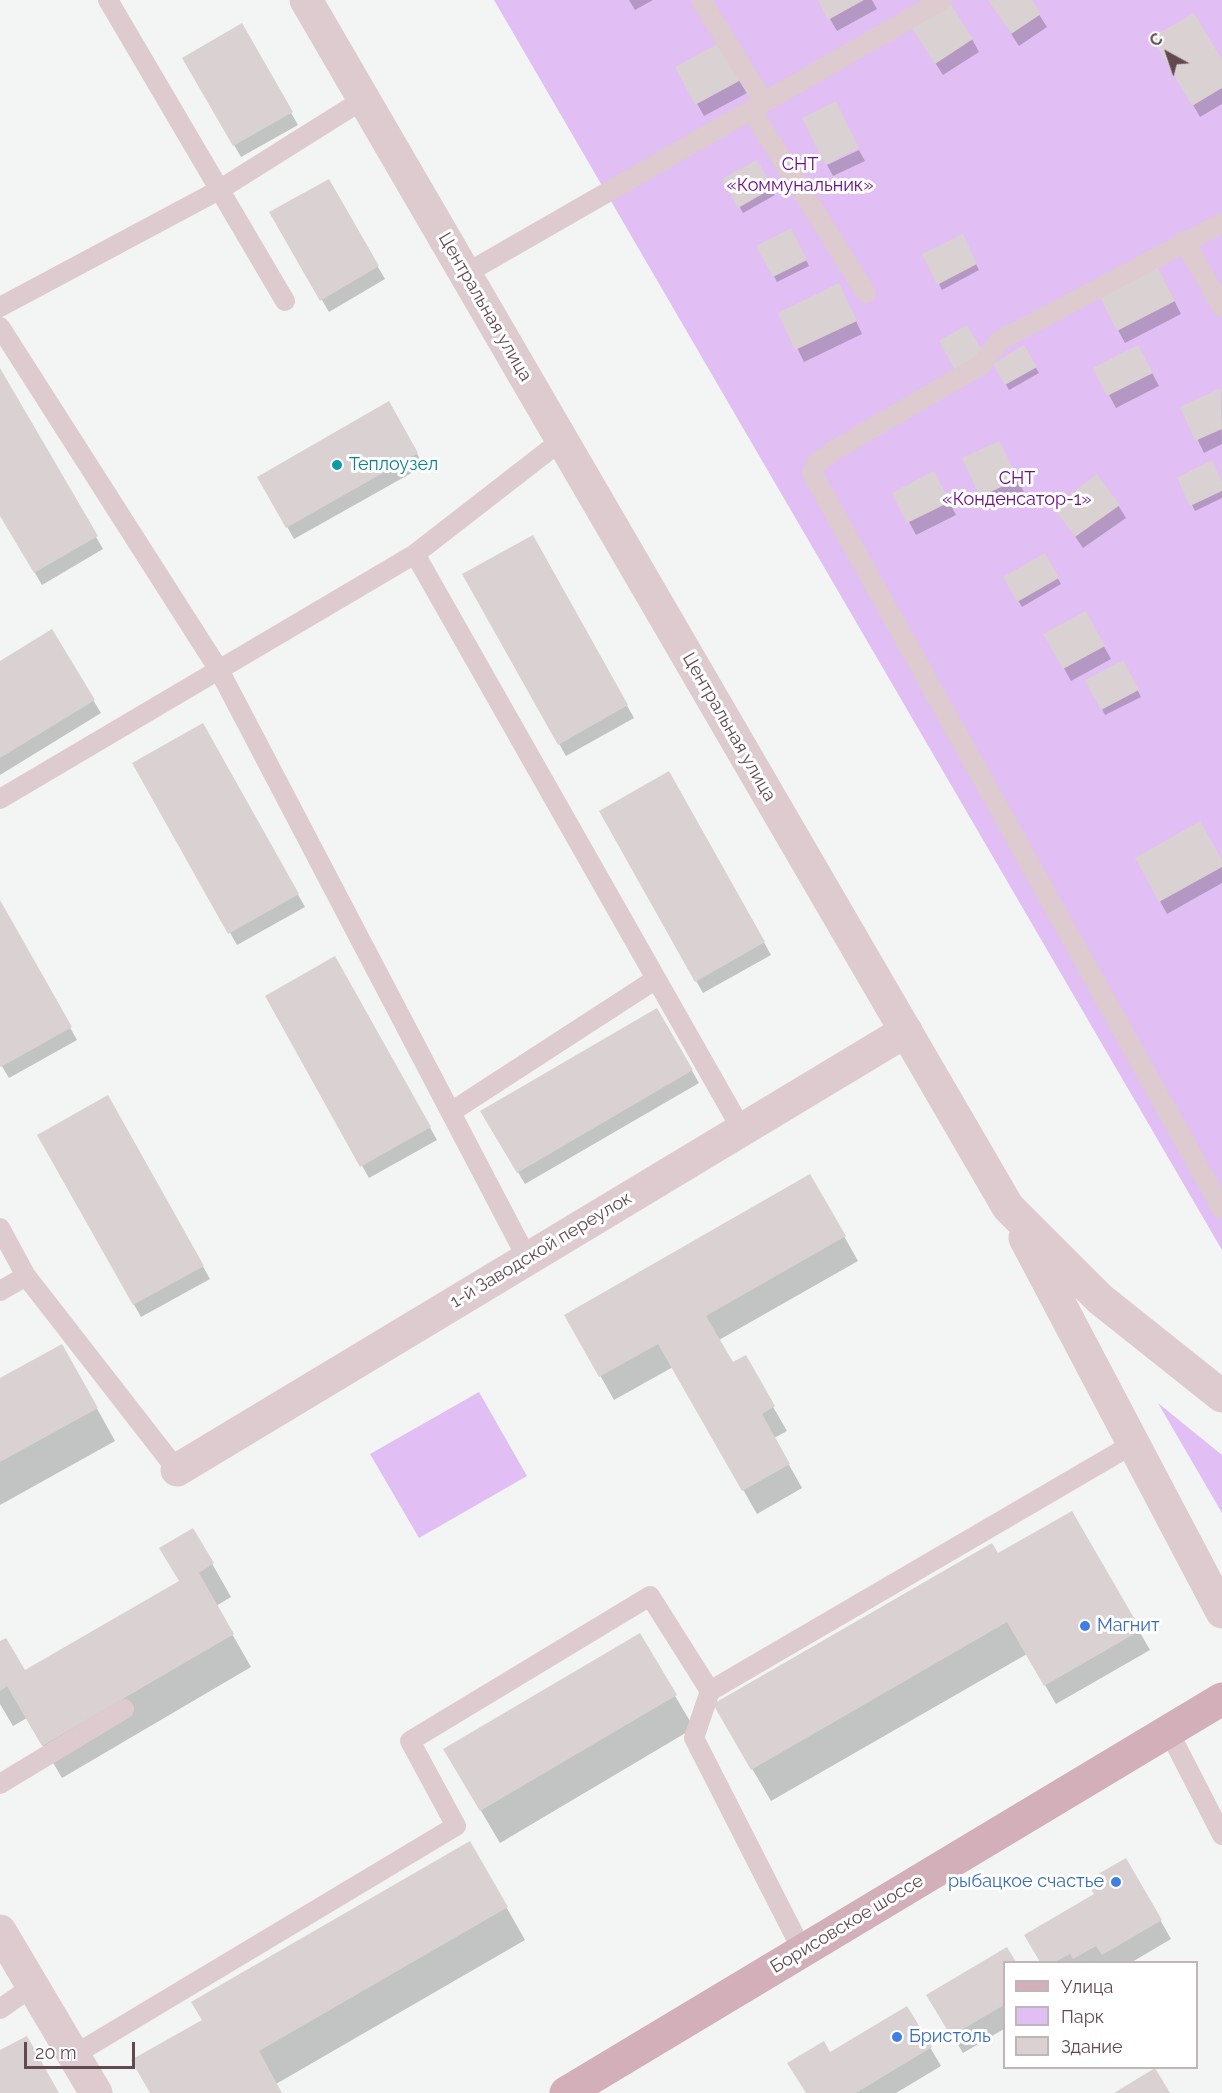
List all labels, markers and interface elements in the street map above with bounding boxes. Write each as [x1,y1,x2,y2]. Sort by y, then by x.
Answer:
north arrow [1138,24,1198,84]
text: С [1146,29,1166,51]
park label: СНТ «Коммунальник» [726,154,874,196]
street label: Центральная улица [434,229,536,385]
place label: Теплоузел [349,454,438,476]
marker: Теплоузел [330,458,344,472]
park label: СНТ «Конденсатор-1» [942,468,1092,510]
street label: Центральная улица [678,649,780,805]
street label: 1-й Заводской переулок [446,1187,636,1313]
place label: Магнит [1097,1615,1160,1637]
marker: Магнит [1078,1619,1092,1633]
street label: Борисовское шоссе [767,1870,927,1978]
place label: рыбацкое счастье [948,1871,1104,1893]
marker: рыбацкое счастье [1109,1875,1123,1889]
legend [1003,1961,1198,2069]
text: Улица [1061,1976,1113,1997]
text: Парк [1061,2006,1104,2027]
place label: Бристоль [909,2026,991,2048]
scale bar [27,2030,138,2068]
marker: Бристоль [890,2030,904,2044]
text: Здание [1061,2036,1123,2057]
text: 20 m [35,2042,77,2063]

